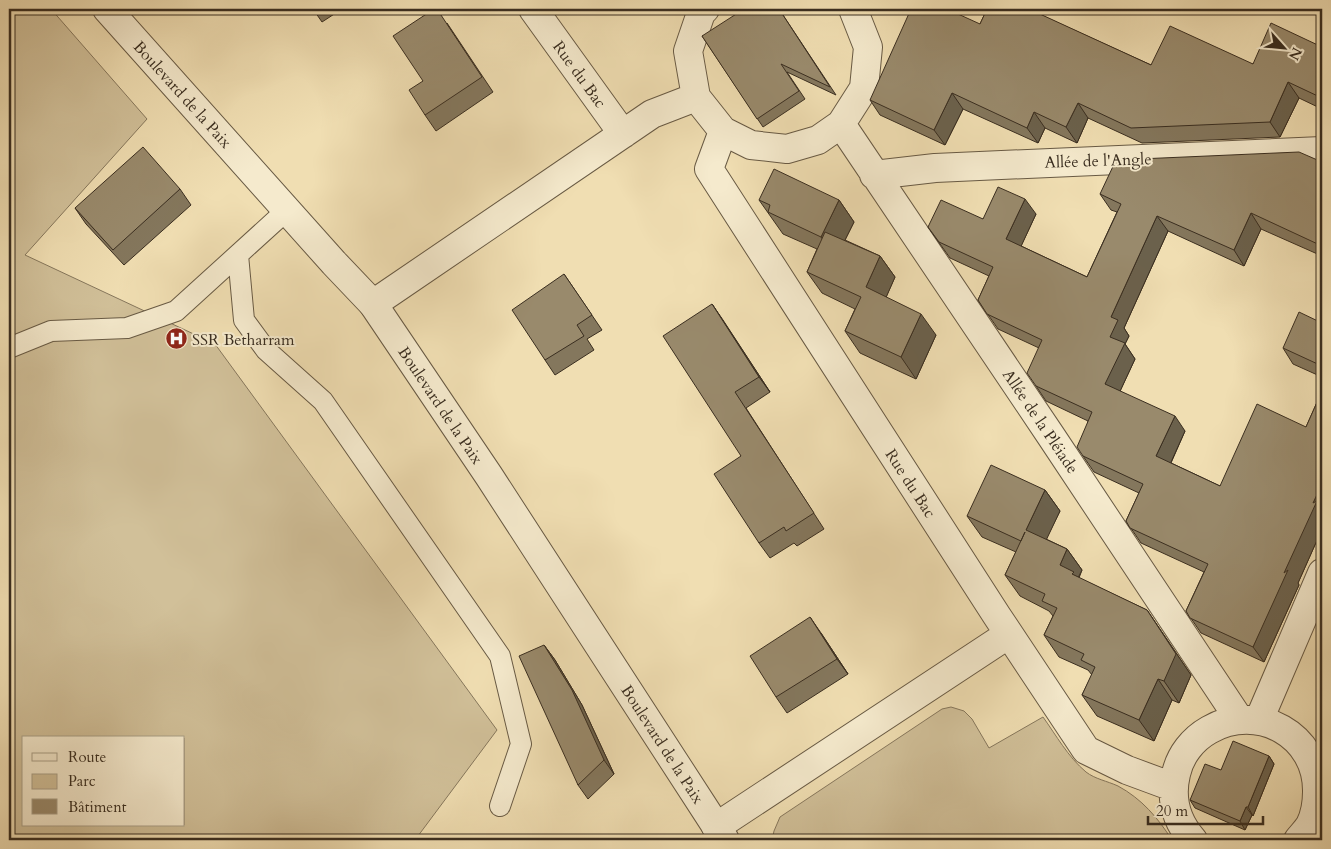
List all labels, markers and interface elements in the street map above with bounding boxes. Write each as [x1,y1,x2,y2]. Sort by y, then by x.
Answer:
north arrow [1258,22,1308,72]
street label: Boulevard de la Paix [128,36,236,153]
street label: Rue du Bac [547,37,611,113]
text: N [1284,44,1306,63]
street label: Allée de l'Angle [1044,148,1152,174]
hospital icon: SSR Betharram [164,327,188,351]
place label: SSR Betharram [192,329,295,351]
street label: Boulevard de la Paix [393,342,488,469]
street label: Allée de la Pléiade [997,365,1083,478]
street label: Rue du Bac [880,445,941,522]
street label: Boulevard de la Paix [615,681,709,808]
legend [22,736,185,826]
text: Route [68,747,106,767]
text: Parc [68,771,96,791]
scale bar [1148,794,1264,826]
text: Bâtiment [68,797,127,817]
text: 20 m [1156,801,1188,821]

